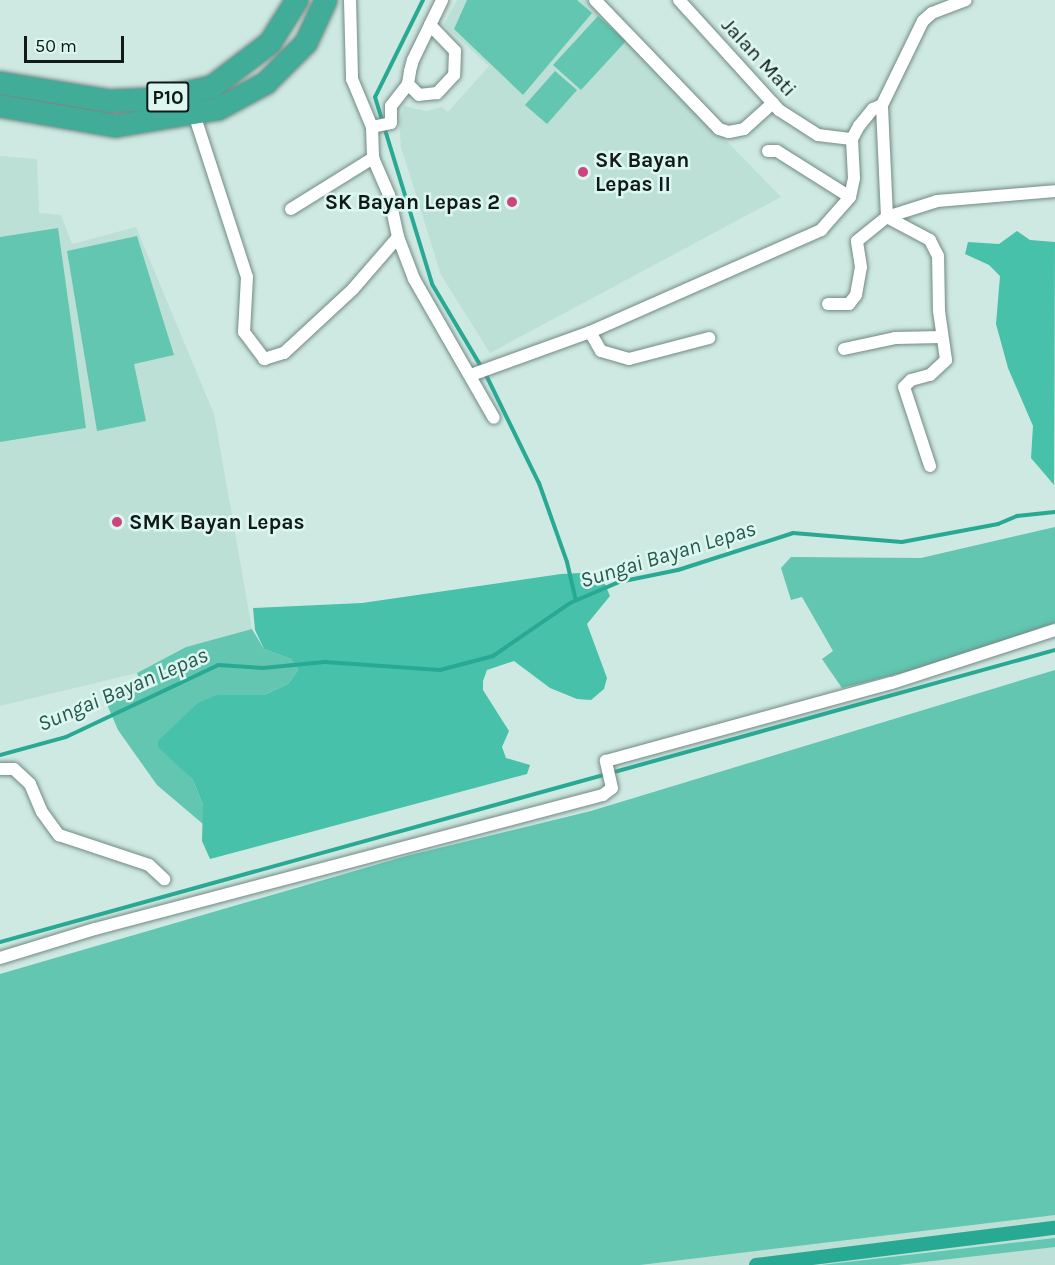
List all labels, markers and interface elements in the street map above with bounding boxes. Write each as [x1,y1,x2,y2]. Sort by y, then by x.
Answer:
street label: Jalan Mati [716,12,802,102]
scale bar [27,24,128,62]
text: 50 m [35,35,77,57]
road number: P10 [146,80,190,114]
place label: SK Bayan Lepas II [595,147,689,197]
marker: SK Bayan Lepas II [576,165,590,179]
place label: SK Bayan Lepas 2 [325,189,500,215]
marker: SK Bayan Lepas 2 [505,195,519,209]
place label: SMK Bayan Lepas [129,509,305,535]
marker: SMK Bayan Lepas [110,515,124,529]
water label: Sungai Bayan Lepas [577,516,759,594]
water label: Sungai Bayan Lepas [34,642,212,738]

